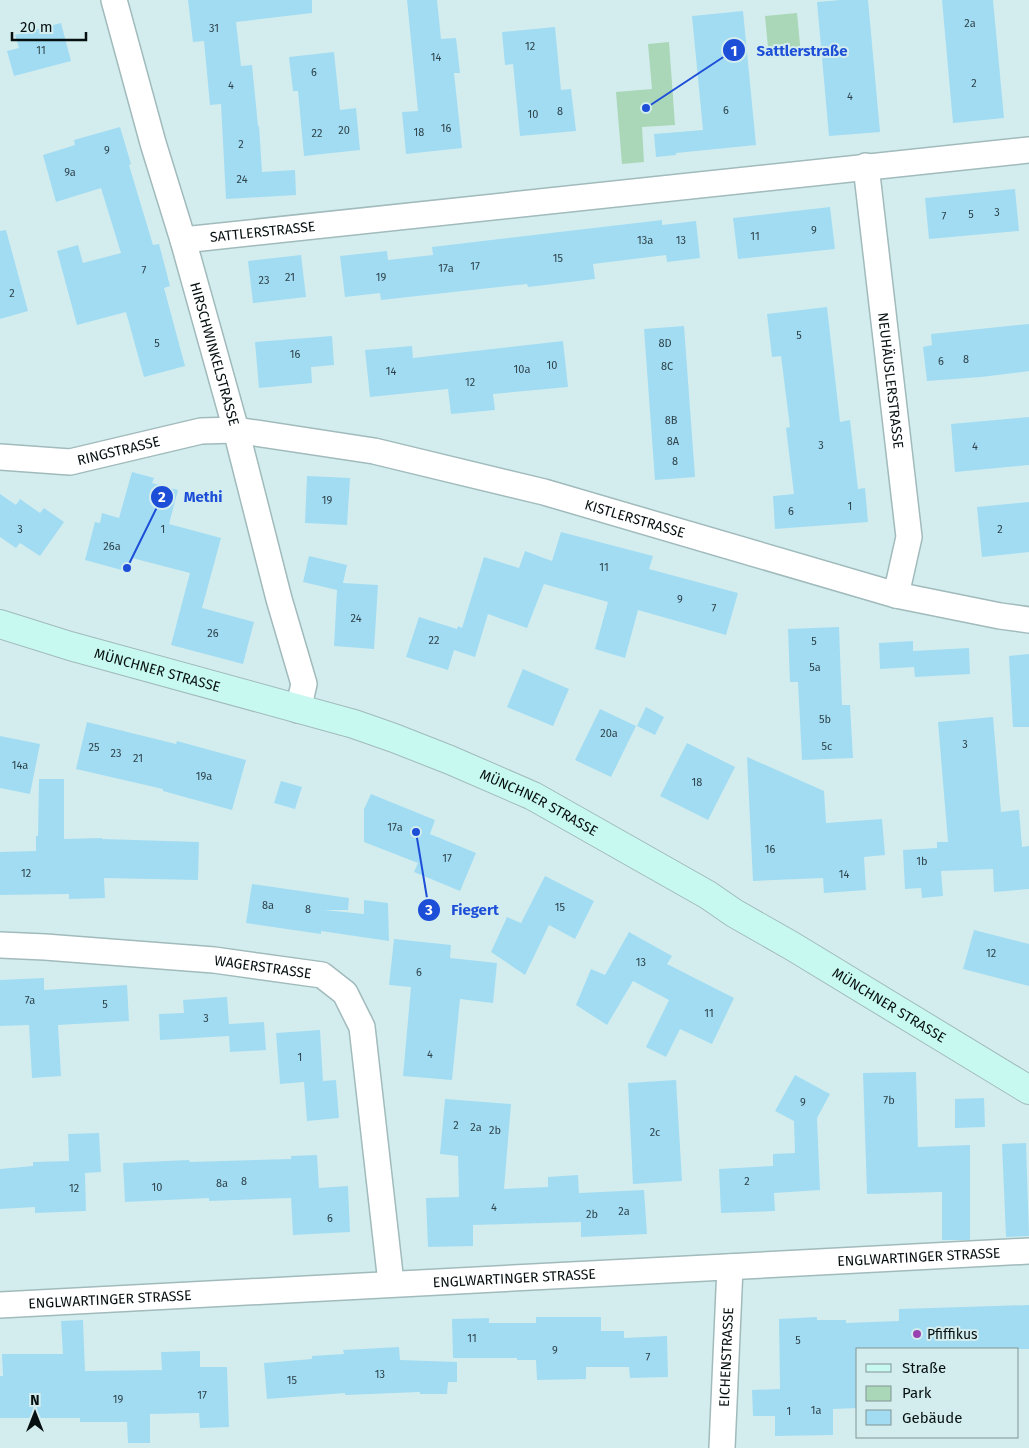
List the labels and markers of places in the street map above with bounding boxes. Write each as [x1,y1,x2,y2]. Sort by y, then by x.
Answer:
callout: Sattlerstraße [721,35,857,65]
callout: Methi [149,482,233,512]
callout: Fiegert [417,895,509,925]
place label: Pfiffikus [927,1326,978,1343]
marker: Pfiffikus [911,1328,923,1340]

